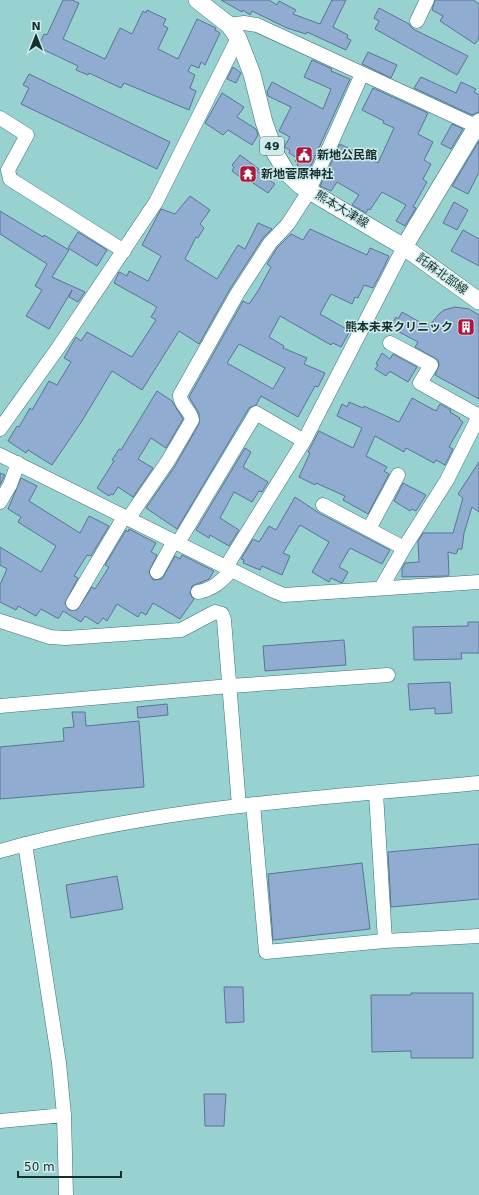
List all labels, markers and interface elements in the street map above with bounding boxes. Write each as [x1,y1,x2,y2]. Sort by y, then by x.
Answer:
north arrow [16,16,56,56]
text: N [31,20,41,33]
road number: 49 [260,137,284,155]
public building icon: 新地公民館 [294,145,314,165]
place label: 新地公民館 [317,148,377,162]
temple icon: 新地菅原神社 [238,164,258,184]
place label: 新地菅原神社 [261,167,333,181]
street label: 熊本大津線 [313,188,371,230]
street label: 託麻北部線 [414,251,470,297]
building icon: 熊本未来クリニック [456,317,476,337]
place label: 熊本未来クリニック [345,320,453,334]
scale bar [18,1153,121,1179]
text: 50 m [24,1160,55,1174]

